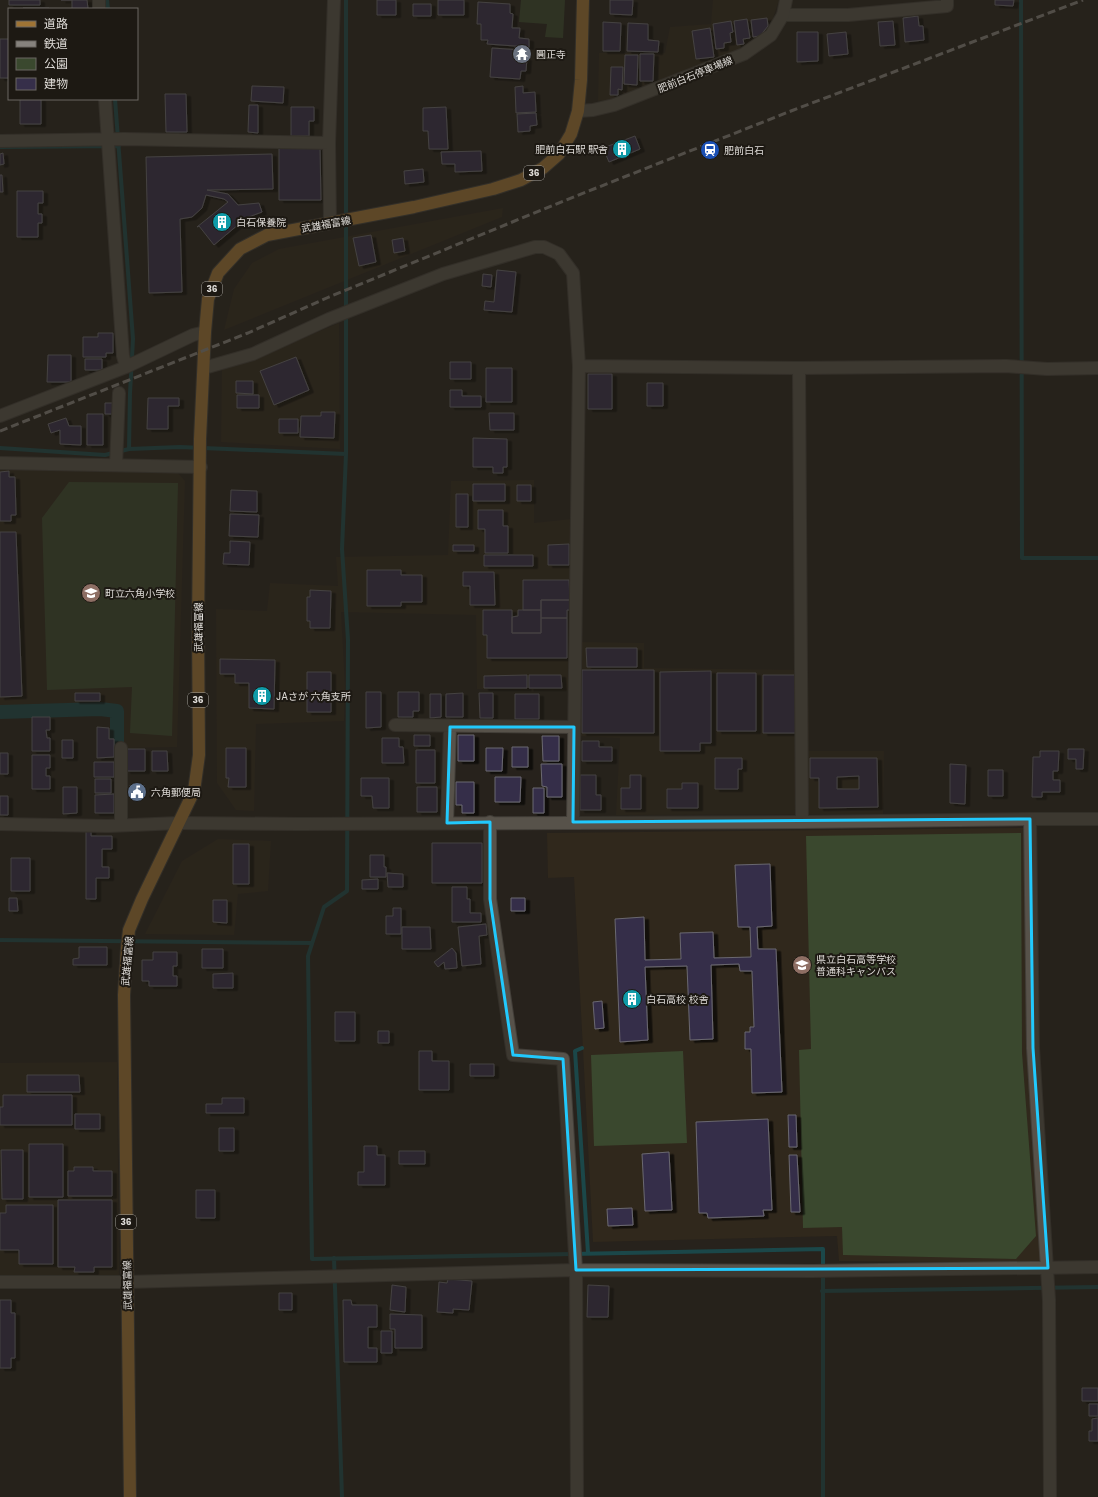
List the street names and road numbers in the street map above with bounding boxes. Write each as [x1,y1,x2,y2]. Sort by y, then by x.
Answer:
street label: 肥前白石停車場線 [655,53,735,96]
road number: 36 [524,166,544,180]
street label: 武雄福富線 [300,213,352,236]
road number: 36 [202,282,222,296]
street label: 武雄福富線 [191,602,206,652]
road number: 36 [188,693,208,707]
street label: 武雄福富線 [118,935,137,987]
road number: 36 [116,1215,136,1229]
street label: 武雄福富線 [120,1260,135,1310]

